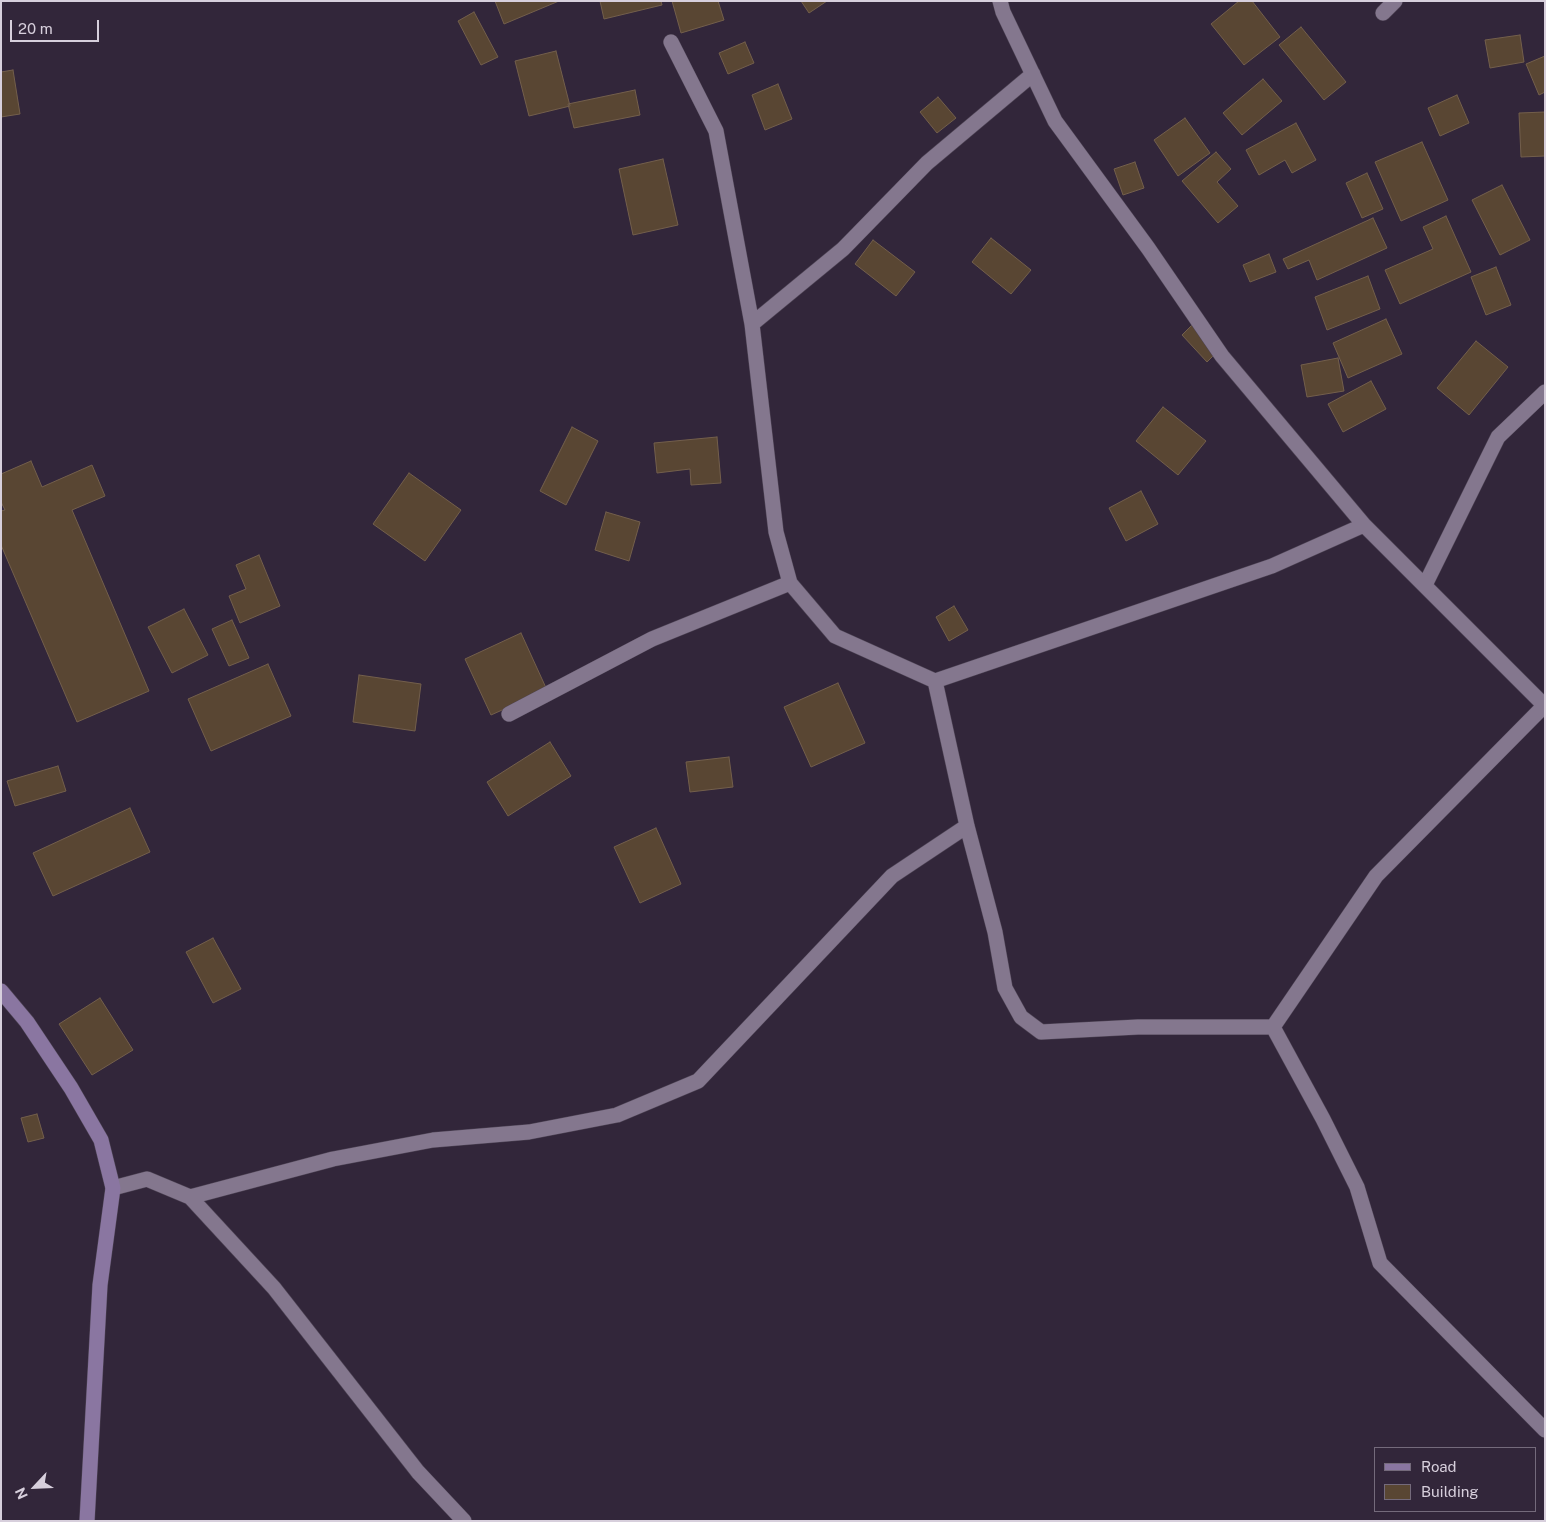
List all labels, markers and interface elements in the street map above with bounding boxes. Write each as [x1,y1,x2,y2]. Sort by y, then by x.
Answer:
scale bar [12,10,101,42]
text: 20 m [18,20,53,37]
legend [1374,1447,1536,1512]
text: Road [1421,1458,1457,1475]
north arrow [10,1462,60,1512]
text: Building [1421,1483,1479,1500]
text: N [12,1485,31,1502]

